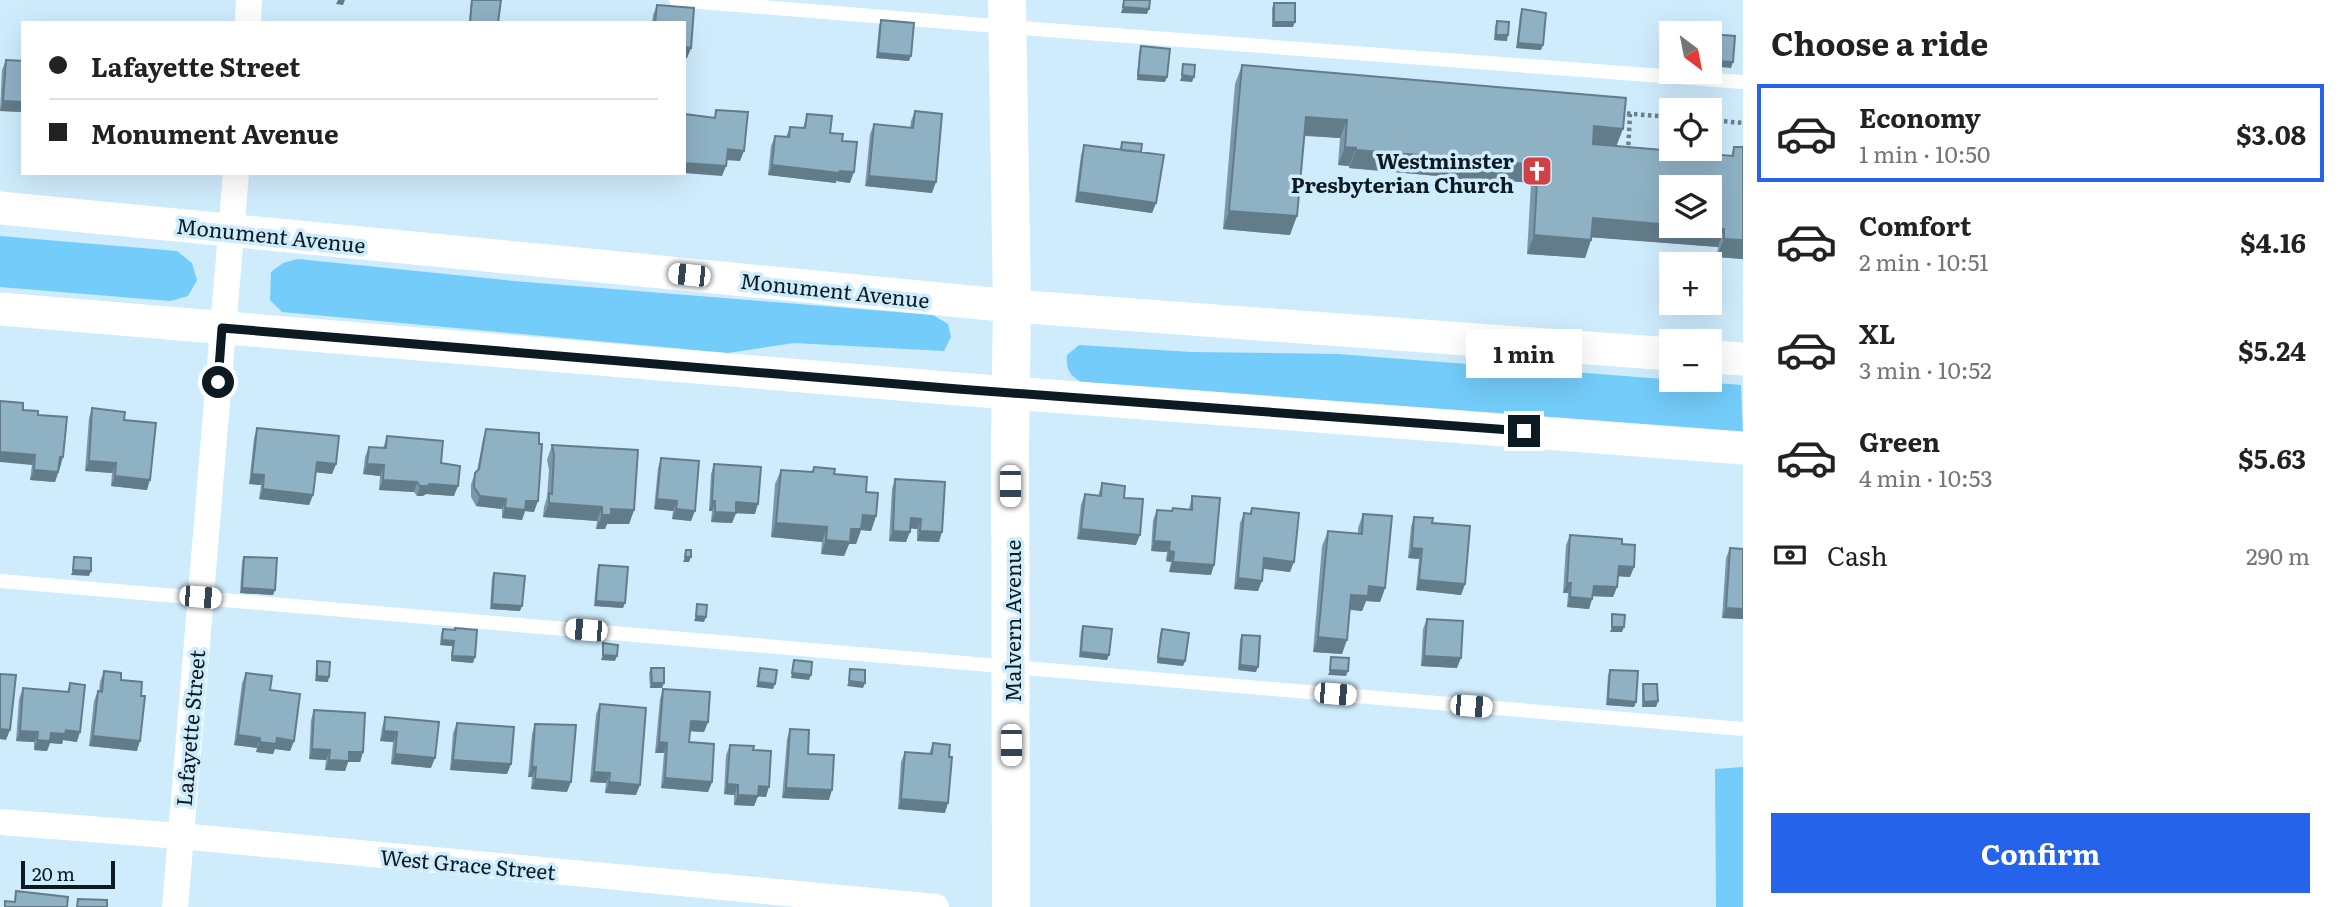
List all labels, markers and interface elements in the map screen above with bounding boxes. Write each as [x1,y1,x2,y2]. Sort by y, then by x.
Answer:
text: Choose a ride [1771,18,1988,66]
north arrow [1659,21,1722,84]
map controls [1659,21,1722,392]
text: Lafayette Street [91,46,301,85]
text: Economy [1859,97,1981,136]
button: locate [1659,98,1722,161]
icon: car [1775,102,1838,165]
text: Monument Avenue [91,113,339,152]
text: $3.08 [2236,114,2306,153]
text: 1 min · 10:50 [1859,136,1990,170]
place label: Westminster Presbyterian Church [1291,144,1515,199]
church icon: Westminster Presbyterian Church [1520,154,1554,188]
button: layers [1659,175,1722,238]
text: Comfort [1859,205,1971,244]
street label: Monument Avenue [175,209,367,259]
icon: car [1775,210,1838,273]
text: $4.16 [2240,222,2306,261]
text: 2 min · 10:51 [1859,244,1989,278]
button: + [1659,252,1722,315]
car [668,262,711,288]
street label: Monument Avenue [739,264,931,314]
text: XL [1859,313,1896,352]
icon: car [1775,318,1838,381]
button: − [1659,329,1722,392]
callout: 1 min [1466,330,1582,378]
text: $5.24 [2238,330,2306,369]
text: 1 min [1493,336,1555,370]
text: 3 min · 10:52 [1859,352,1992,386]
route start [202,366,234,398]
route end [1508,415,1540,447]
text: Green [1859,421,1940,460]
icon: car [1775,426,1838,489]
text: $5.63 [2238,438,2306,477]
text: 4 min · 10:53 [1859,460,1993,494]
car [1000,465,1021,507]
text: Cash [1827,535,1888,574]
icon: cash [1771,536,1809,574]
text: 290 m [2246,538,2310,572]
street label: Malvern Avenue [996,540,1027,702]
car [179,585,222,609]
car [565,618,608,642]
street label: Lafayette Street [167,648,211,808]
car [1314,682,1357,706]
car [1450,694,1493,718]
car [1001,724,1022,766]
button: Confirm [1771,813,2310,893]
street label: West Grace Street [379,840,558,886]
scale bar [21,858,116,890]
text: 20 m [32,859,75,887]

